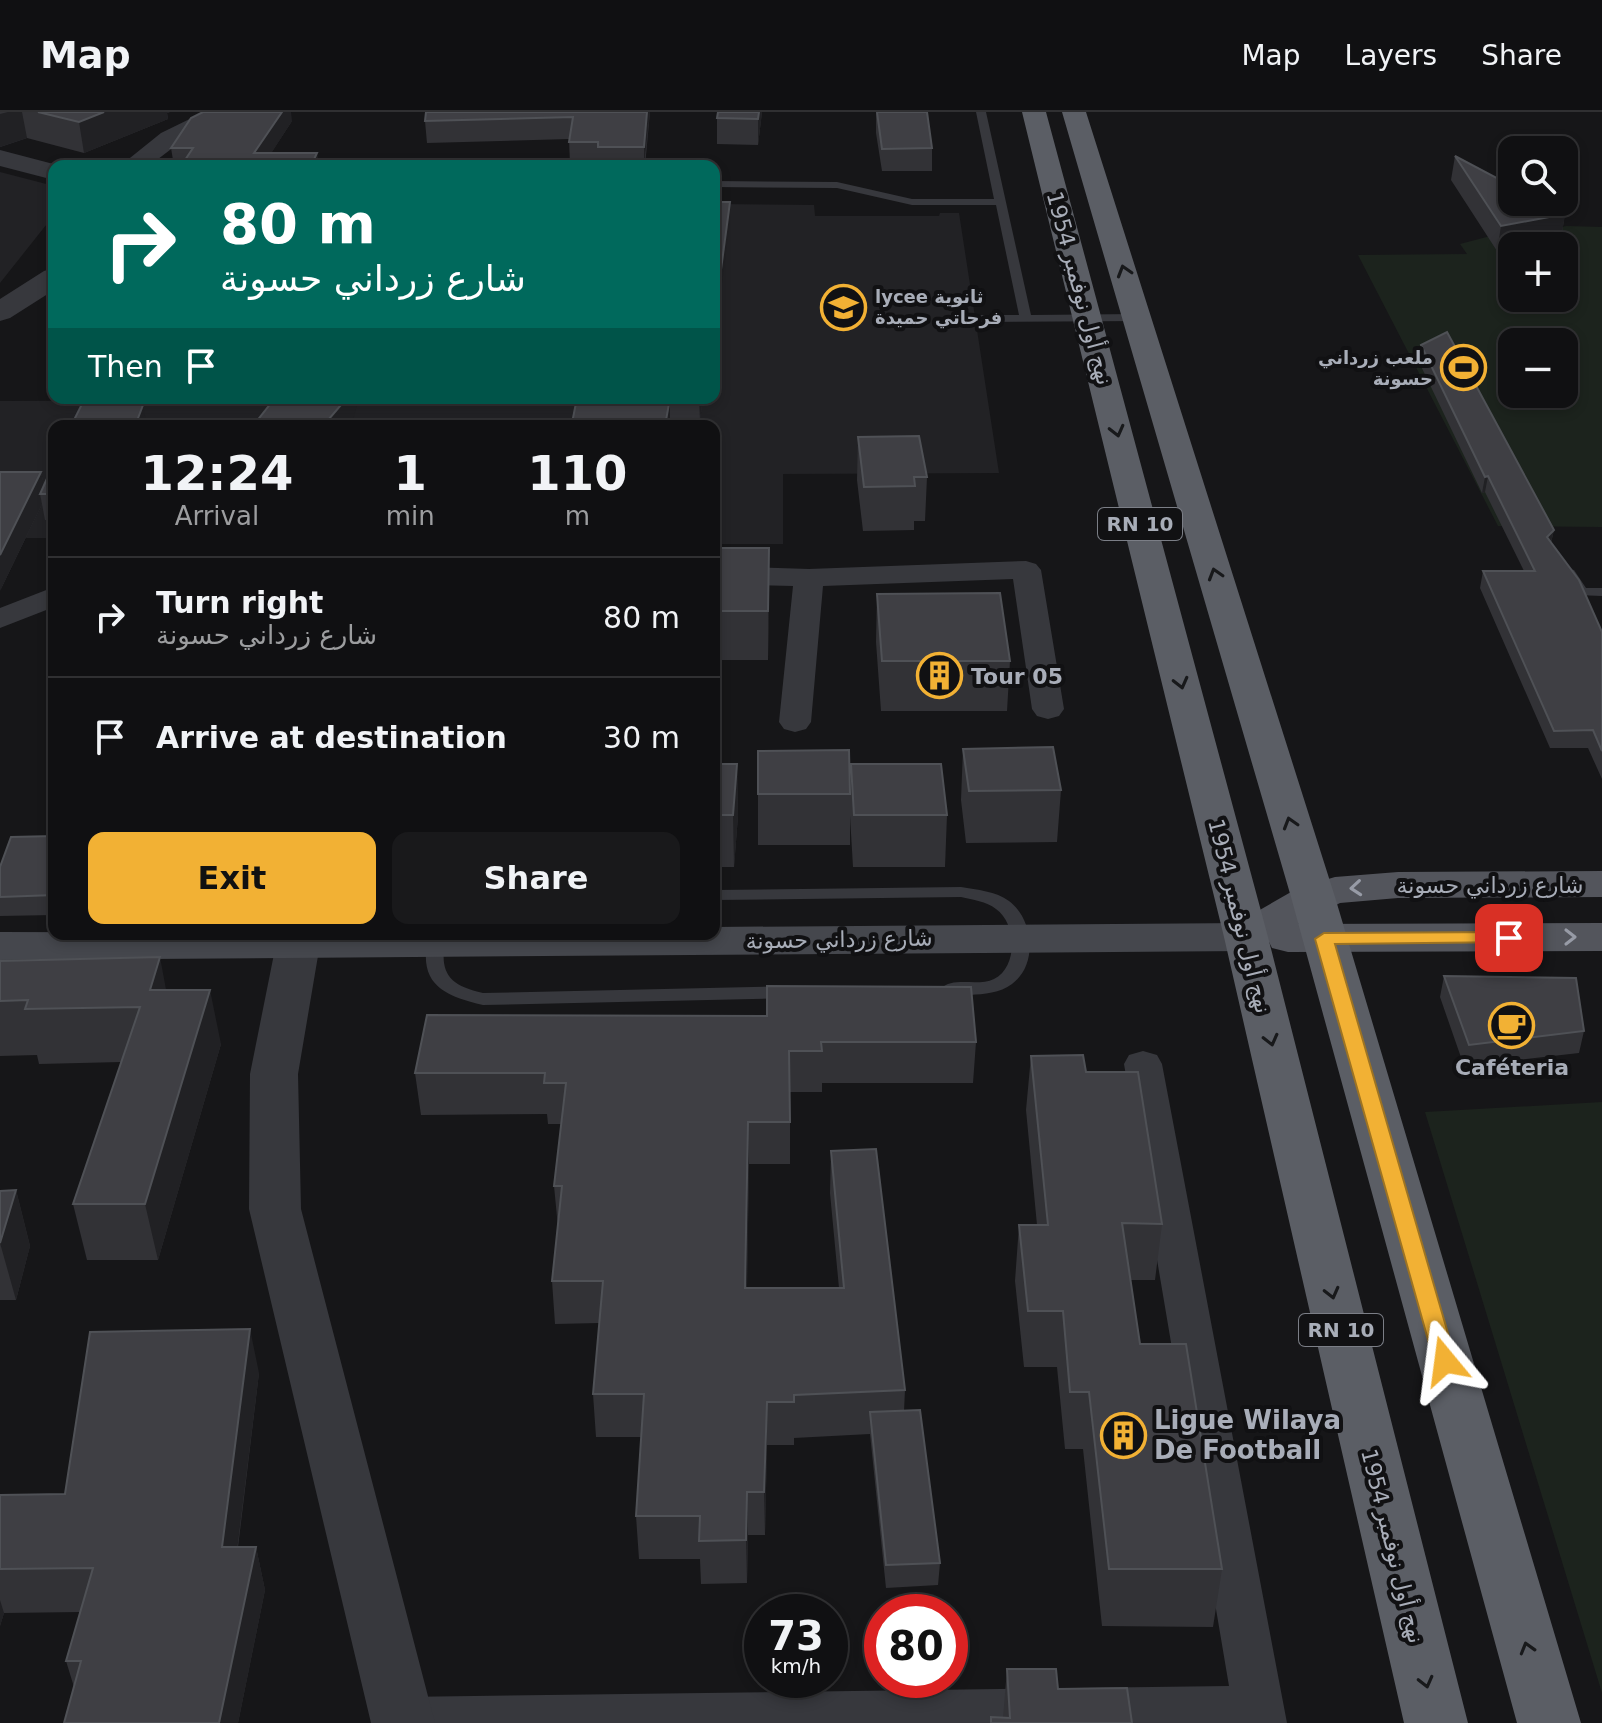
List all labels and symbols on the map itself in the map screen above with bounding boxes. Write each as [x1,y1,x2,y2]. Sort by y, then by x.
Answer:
street label: نهج أول نوفمبر 1954 [1042,188,1119,388]
one-way arrow [1117,265,1133,279]
school or university icon: lycee ثانوية فرحاتي حميدة [820,283,868,331]
place label: lycee ثانوية فرحاتي حميدة [875,286,1002,329]
sports icon: ملعب زرداني حسونة [1440,344,1488,392]
place label: ملعب زرداني حسونة [1318,347,1433,390]
one-way arrow [1107,424,1124,438]
road number: RN 10 [1098,508,1182,540]
one-way arrow [1208,568,1224,581]
building icon: Tour 05 [916,652,964,700]
place label: Tour 05 [971,664,1063,689]
one-way arrow [1171,676,1188,690]
street label: نهج أول نوفمبر 1954 [1203,816,1278,1016]
one-way arrow [1283,817,1299,830]
street label: شارع زرداني حسونة [1397,873,1584,899]
one-way arrow [1349,879,1362,896]
pin [1475,904,1543,972]
street label: شارع زرداني حسونة [745,925,933,955]
one-way arrow [1564,929,1577,946]
cafe icon: Caféteria [1488,1002,1536,1050]
one-way arrow [1261,1033,1278,1047]
place label: Caféteria [1455,1055,1569,1080]
one-way arrow [1322,1286,1339,1299]
road number: RN 10 [1299,1314,1383,1346]
position arrow [1403,1319,1487,1403]
place label: Ligue Wilaya De Football [1154,1405,1341,1465]
building icon: Ligue Wilaya De Football [1099,1411,1147,1459]
street label: نهج أول نوفمبر 1954 [1356,1446,1431,1646]
speed limit sign: 80 [864,1594,968,1698]
one-way arrow [1520,1642,1536,1655]
one-way arrow [1416,1675,1433,1688]

